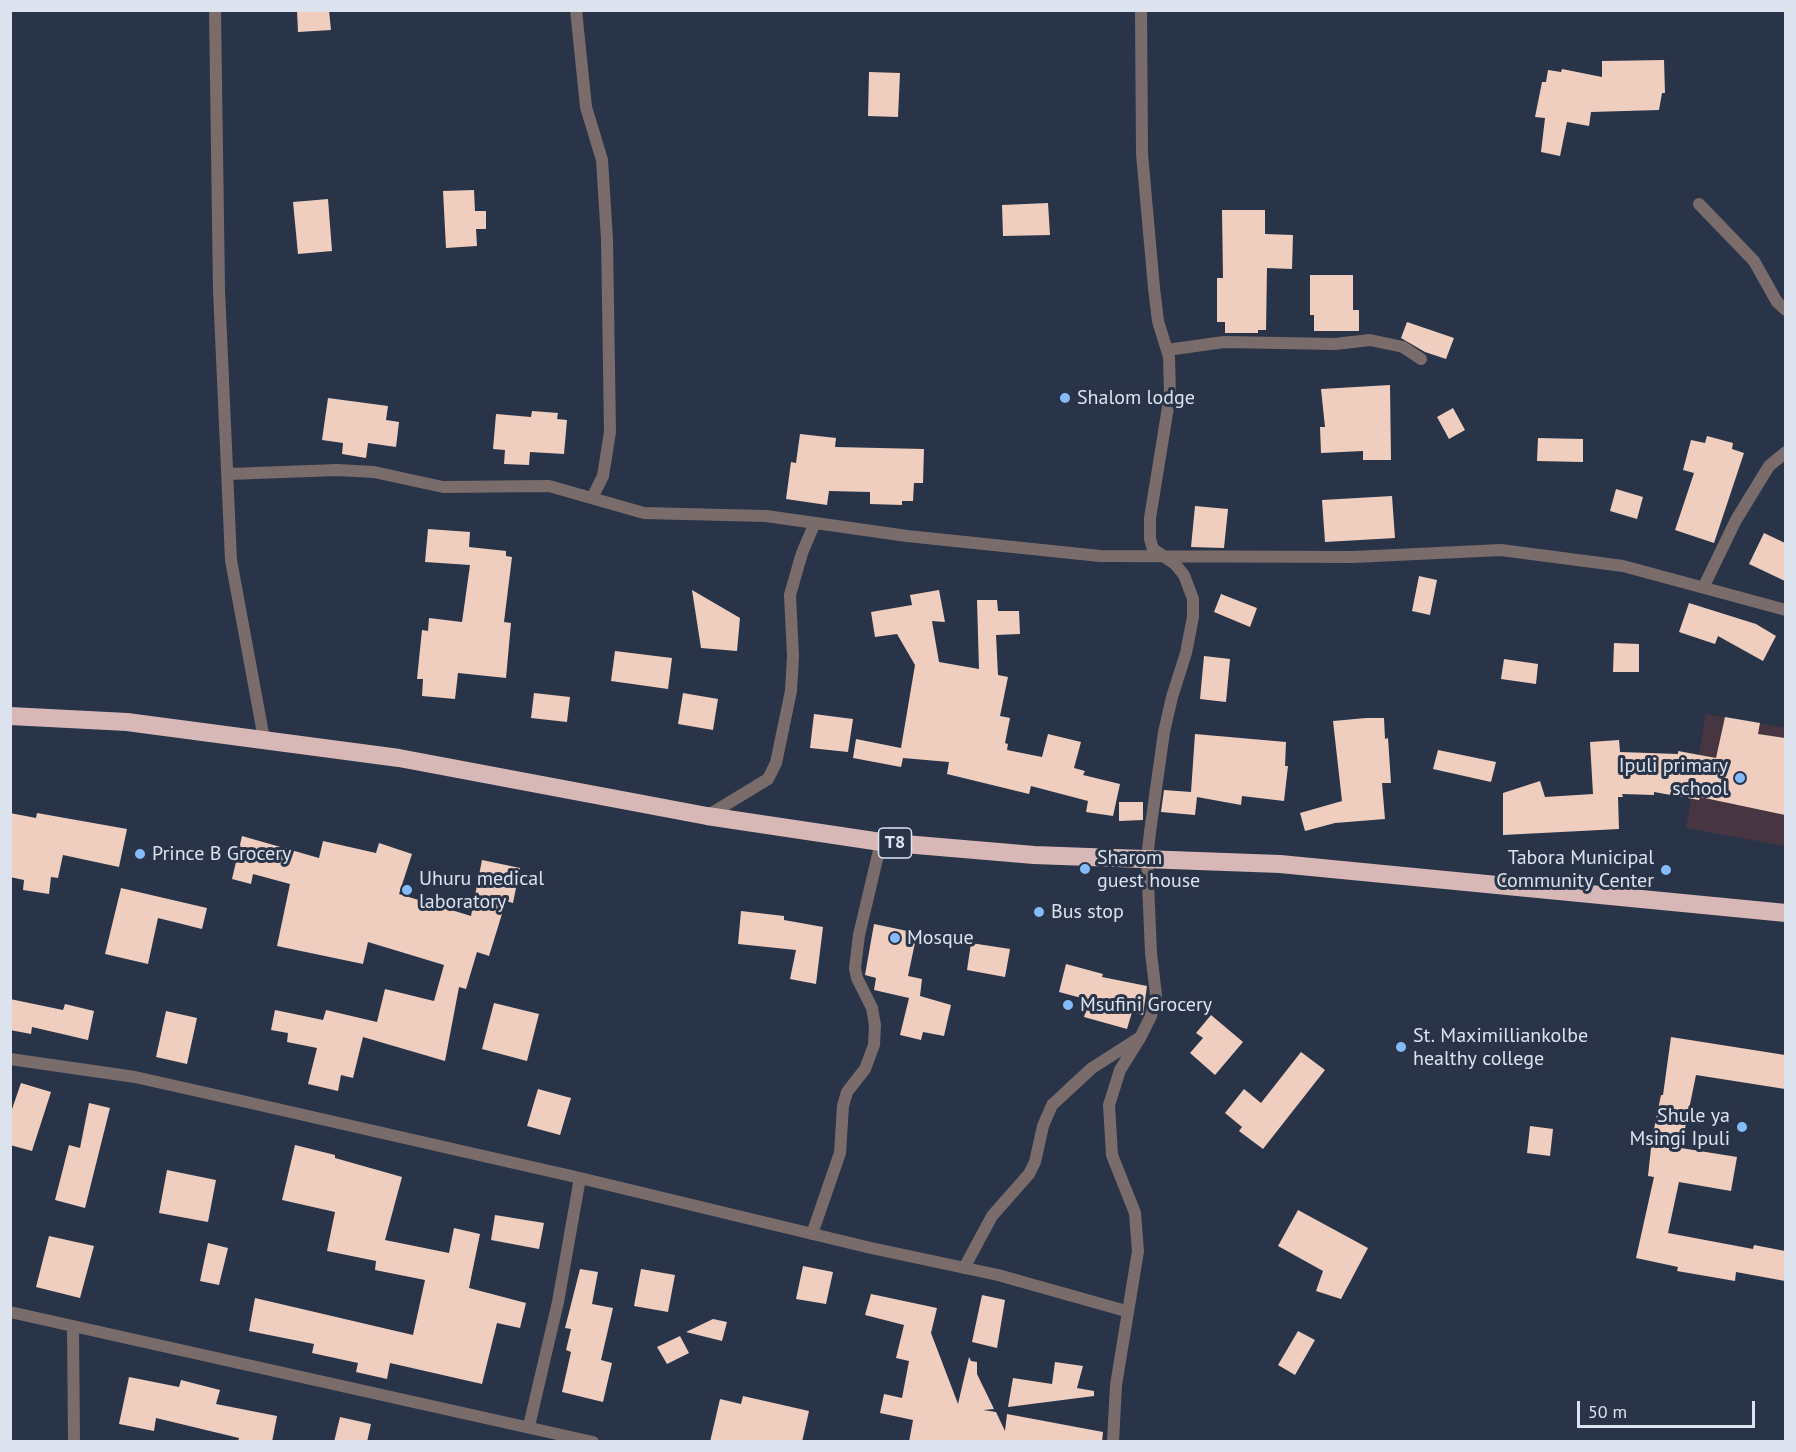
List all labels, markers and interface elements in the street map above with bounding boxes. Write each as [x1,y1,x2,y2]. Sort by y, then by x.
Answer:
place label: Shalom lodge [1077,386,1195,410]
marker: Shalom lodge [1058,391,1072,405]
place label: Ipuli primary school [1619,754,1728,801]
marker: Ipuli primary school [1733,771,1747,785]
road number: T8 [878,828,912,858]
place label: Prince B Grocery [152,842,291,866]
place label: Sharom guest house [1097,846,1200,893]
place label: Tabora Municipal Community Center [1496,846,1654,893]
marker: Prince B Grocery [133,847,147,861]
marker: Sharom guest house [1078,862,1092,876]
marker: Tabora Municipal Community Center [1659,863,1673,877]
place label: Uhuru medical laboratory [419,867,544,914]
marker: Uhuru medical laboratory [400,883,414,897]
place label: Bus stop [1051,900,1124,924]
marker: Bus stop [1032,905,1046,919]
place label: Mosque [907,926,974,950]
marker: Mosque [888,931,902,945]
place label: Msufini Grocery [1080,993,1212,1017]
marker: Msufini Grocery [1061,998,1075,1012]
place label: St. Maximilliankolbe healthy college [1413,1024,1588,1071]
marker: St. Maximilliankolbe healthy college [1394,1040,1408,1054]
place label: Shule ya Msingi Ipuli [1629,1104,1730,1151]
marker: Shule ya Msingi Ipuli [1735,1120,1749,1134]
scale bar [1580,1389,1758,1427]
text: 50 m [1588,1400,1627,1423]

